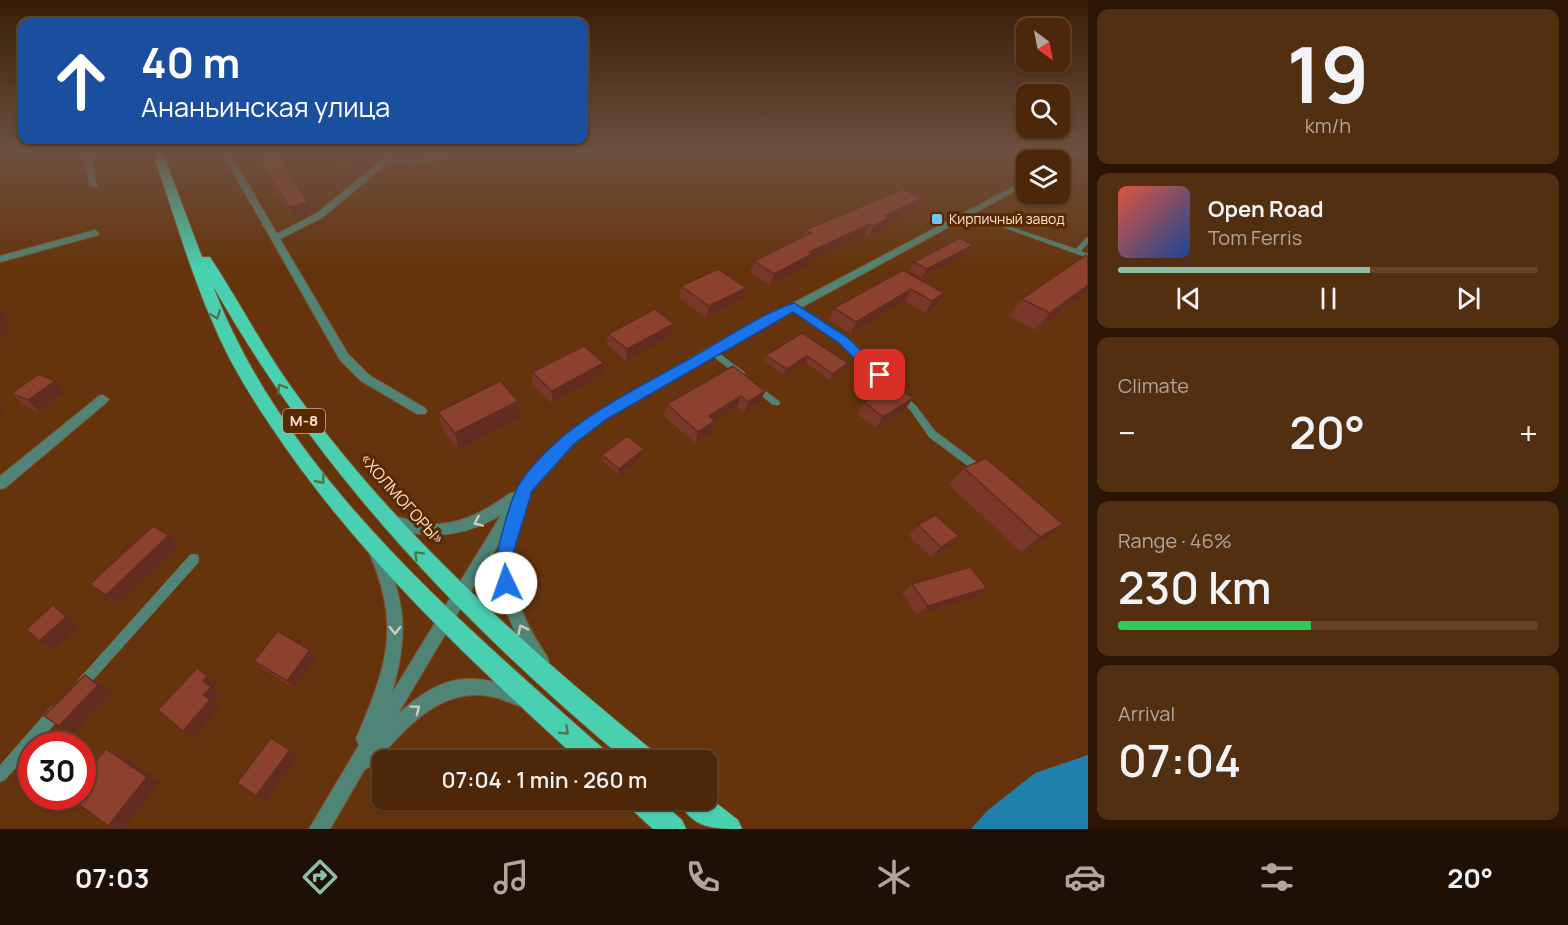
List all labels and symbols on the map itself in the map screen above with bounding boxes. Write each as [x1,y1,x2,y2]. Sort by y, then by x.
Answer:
north arrow [1016,18,1070,72]
place label: Кирпичный завод [949,209,1065,228]
marker: Кирпичный завод [930,212,944,226]
one-way arrow [209,309,222,319]
pin [854,349,905,400]
one-way arrow [277,384,288,395]
road number: М-8 [283,409,325,433]
street label: «ХОЛМОГОРЫ» [355,448,449,550]
one-way arrow [313,473,324,484]
one-way arrow [474,515,485,527]
one-way arrow [415,551,426,562]
position arrow [474,551,538,615]
one-way arrow [518,624,529,635]
one-way arrow [389,625,401,634]
one-way arrow [410,705,421,716]
one-way arrow [557,724,568,735]
speed limit sign: 30 [18,732,96,810]

